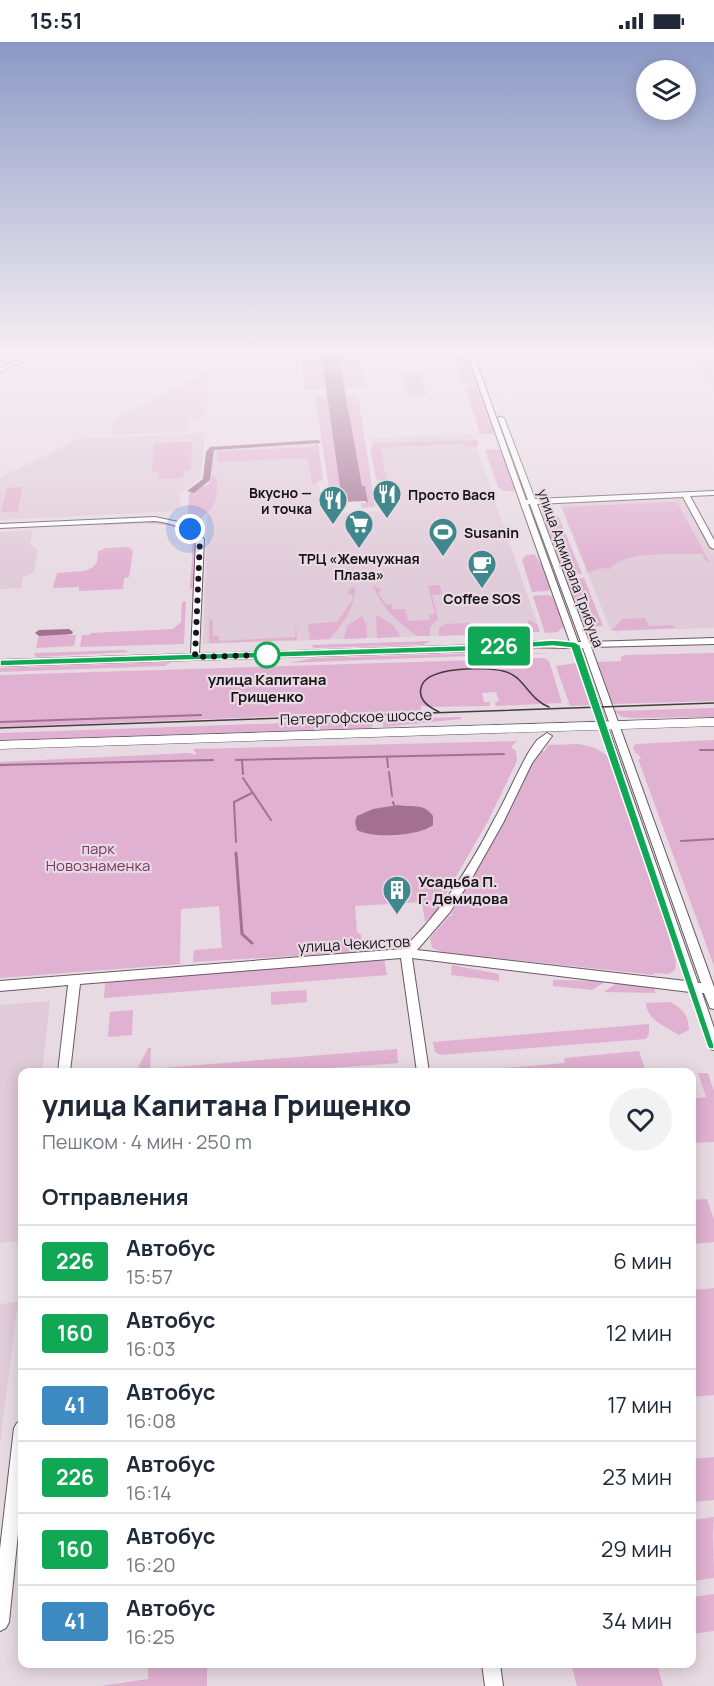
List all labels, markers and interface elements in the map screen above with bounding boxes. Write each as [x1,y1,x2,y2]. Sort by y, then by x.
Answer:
text: 15:51 [30,6,83,36]
map controls [636,60,696,120]
button: layers [636,60,696,120]
restaurant icon: Просто Вася [371,478,403,520]
place label: Вкусно — и точка [249,483,312,518]
restaurant icon: Вкусно — и точка [317,484,349,526]
place label: Просто Вася [408,485,495,504]
street label: улица Адмирала Трибуца [533,486,609,650]
supermarket icon: ТРЦ «Жемчужная Плаза» [343,508,375,550]
your location [175,514,205,544]
sports icon: Susanin [427,516,459,558]
place label: Susanin [464,523,519,542]
cafe icon: Coffee SOS [466,548,498,590]
place label: ТРЦ «Жемчужная Плаза» [298,549,420,584]
place label: Coffee SOS [443,589,521,608]
line badge: 226 [464,626,534,666]
text: 226 [480,632,518,660]
marker: улица Капитана Грищенко [254,642,280,668]
place label: улица Капитана Грищенко [208,669,326,707]
street label: Петергофское шоссе [279,704,433,730]
park label: парк Новознаменка [46,838,150,876]
place label: Усадьба П. Г. Демидова [418,871,508,909]
building icon: Усадьба П. Г. Демидова [381,874,413,916]
street label: улица Чекистов [297,931,411,957]
text: улица Капитана Грищенко [42,1086,411,1124]
button: heart [609,1088,672,1151]
text: Пешком · 4 мин · 250 m [42,1128,252,1155]
text: Отправления [42,1182,189,1212]
text: Автобус [126,1233,215,1263]
text: 6 мин [613,1246,672,1276]
text: 226 [56,1247,94,1275]
text: 15:57 [126,1263,173,1290]
text: Автобус [126,1305,215,1335]
text: 12 мин [606,1318,672,1348]
text: 160 [57,1319,93,1347]
text: 16:03 [126,1335,175,1362]
text: Автобус [126,1377,215,1407]
text: 17 мин [607,1390,672,1420]
text: 41 [64,1391,86,1419]
text: 16:08 [126,1407,176,1434]
text: Автобус [126,1449,215,1479]
text: 23 мин [602,1462,672,1492]
text: 226 [56,1463,94,1491]
text: 16:14 [126,1479,172,1506]
text: Автобус [126,1521,215,1551]
text: 29 мин [601,1534,672,1564]
text: 160 [57,1535,93,1563]
text: 16:20 [126,1551,176,1578]
text: Автобус [126,1593,215,1623]
text: 34 мин [602,1606,672,1636]
text: 41 [64,1607,86,1635]
text: 16:25 [126,1623,175,1650]

